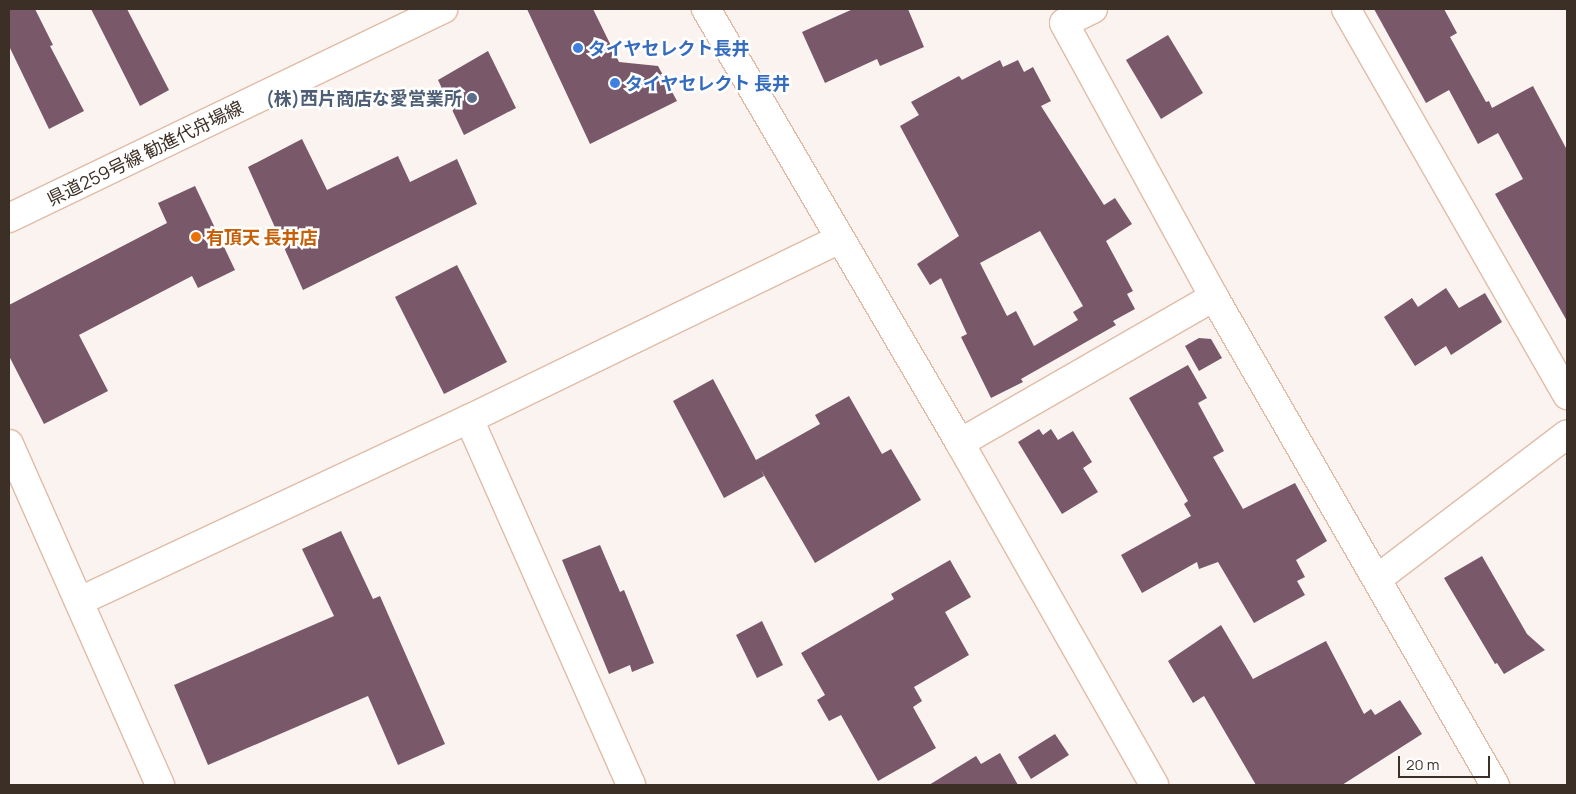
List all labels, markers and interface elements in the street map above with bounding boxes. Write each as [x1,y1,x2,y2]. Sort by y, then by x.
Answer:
place label: タイヤセレクト長井 [588,37,750,59]
marker: タイヤセレクト長井 [572,42,584,54]
place label: タイヤセレクト 長井 [625,72,791,94]
marker: タイヤセレクト 長井 [609,77,621,89]
place label: (株)西片商店な愛営業所 [266,87,462,109]
marker: (株)西片商店な愛営業所 [466,92,478,104]
street label: 県道259号線 勧進代舟場線 [43,96,247,210]
place label: 有頂天 長井店 [206,226,318,248]
marker: 有頂天 長井店 [190,231,202,243]
scale bar [1401,746,1494,778]
text: 20 m [1406,754,1439,775]

